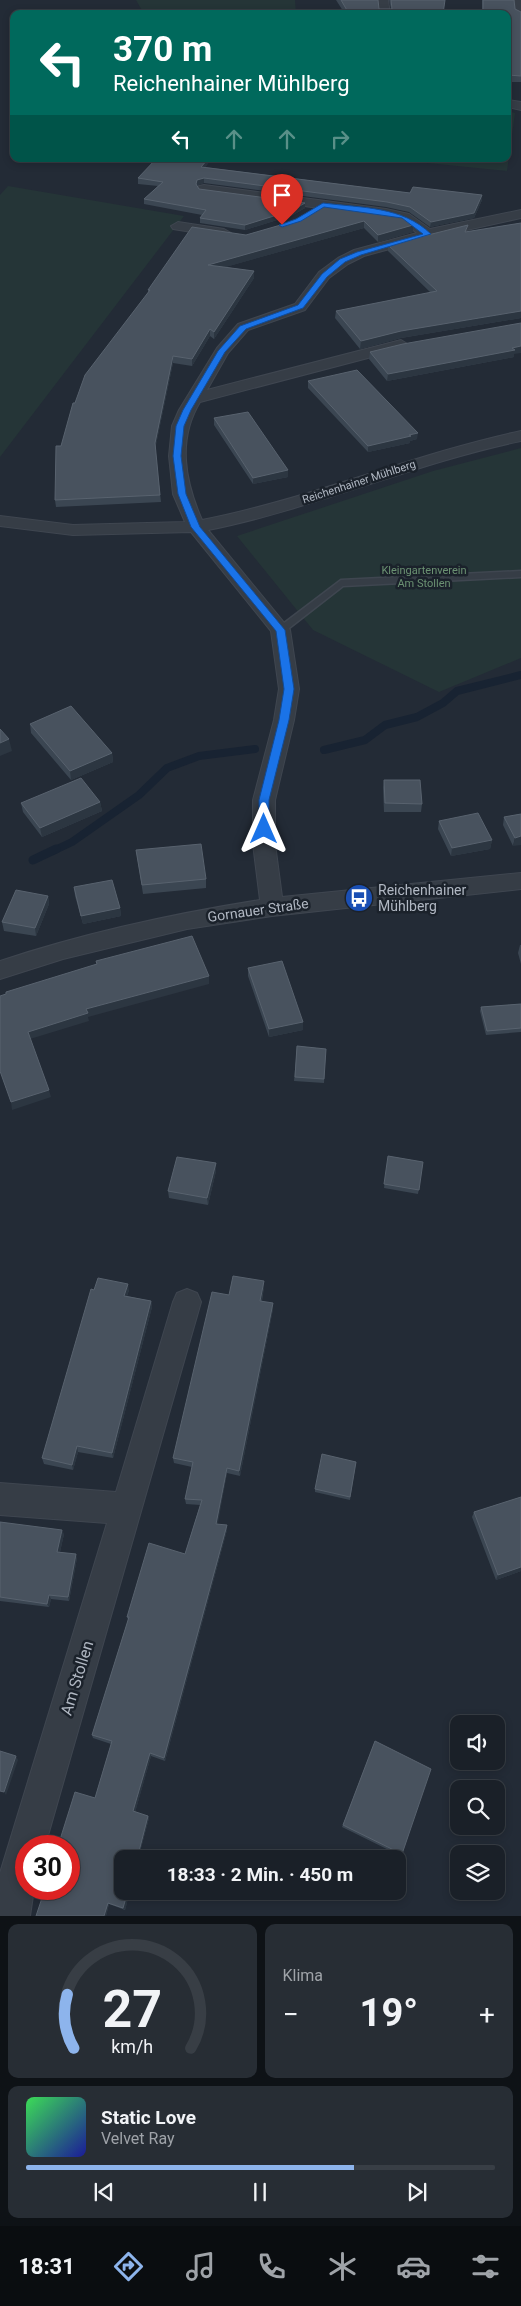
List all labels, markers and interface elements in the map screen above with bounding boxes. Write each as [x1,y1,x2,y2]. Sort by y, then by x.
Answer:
text: 370 m [113,29,212,70]
icon: left [30,30,95,95]
text: Reichenhainer Mühlberg [113,71,350,96]
icon: left [167,125,195,153]
icon: ahead [220,125,248,153]
icon: ahead [273,125,301,153]
icon: right [326,125,354,153]
pin [261,174,303,225]
icon: arrive [268,181,296,209]
street label: Reichenhainer Mühlberg [301,458,417,506]
park label: Kleingartenverein Am Stollen [381,564,467,590]
position arrow [237,802,289,854]
place label: Reichenhainer Mühlberg [378,882,467,914]
bus stop icon: Reichenhainer Mühlberg [344,883,374,913]
street label: Gornauer Straße [207,895,309,925]
street label: Am Stollen [57,1638,97,1718]
map controls [450,1715,505,1900]
button: sound [450,1715,505,1770]
button: search [450,1780,505,1835]
speed limit sign: 30 [15,1835,80,1900]
button: layers [450,1845,505,1900]
text: 18:33 · 2 Min. · 450 m [167,1863,353,1886]
text: Klima [283,1966,323,1985]
text: 27 [102,1979,162,2040]
text: 19° [360,1991,418,2035]
text: − [283,1998,299,2031]
text: + [479,1998,495,2031]
text: km/h [111,2036,153,2057]
text: Static Love [101,2106,196,2129]
text: Velvet Ray [101,2129,175,2148]
icon: previous [90,2178,118,2206]
icon: pause [246,2178,274,2206]
icon: next [403,2178,431,2206]
icon: directions [111,2249,146,2284]
icon: music [183,2249,218,2284]
icon: phone [254,2249,289,2284]
icon: climate [325,2249,360,2284]
icon: car [396,2249,431,2284]
icon: filters [468,2249,503,2284]
text: 18:31 [18,2254,75,2279]

